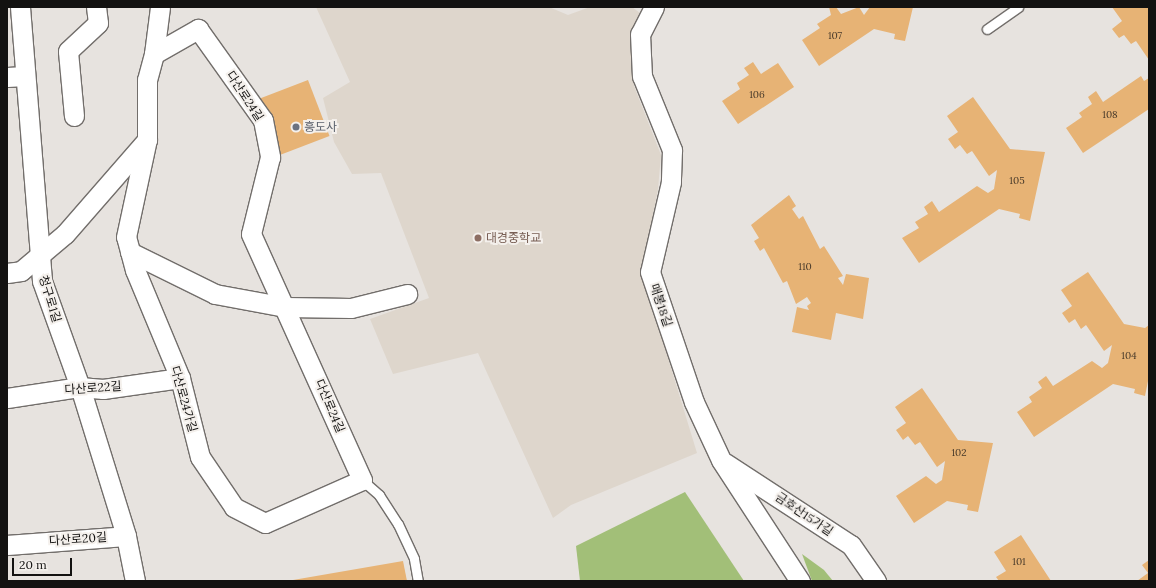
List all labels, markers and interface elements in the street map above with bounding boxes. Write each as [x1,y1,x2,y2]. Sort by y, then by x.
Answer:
house number: 107 [828,30,842,42]
street label: 다산로24길 [223,68,267,124]
house number: 106 [749,89,765,101]
house number: 108 [1102,109,1118,121]
place label: 흥도사 [304,120,337,134]
marker: 흥도사 [291,122,301,132]
house number: 105 [1009,175,1025,187]
place label: 대경중학교 [486,231,541,245]
marker: 대경중학교 [473,233,483,243]
house number: 110 [798,261,812,273]
street label: 청구로1길 [36,274,64,324]
street label: 매봉18길 [647,282,675,328]
house number: 104 [1121,350,1137,362]
street label: 다산로24가길 [168,364,200,434]
street label: 다산로24길 [312,377,348,435]
street label: 다산로22길 [64,379,122,397]
house number: 102 [951,447,967,459]
street label: 금호산15가길 [773,490,835,538]
street label: 다산로20길 [49,530,107,548]
scale bar [14,550,74,576]
house number: 101 [1012,556,1026,568]
text: 20 m [19,557,47,572]

